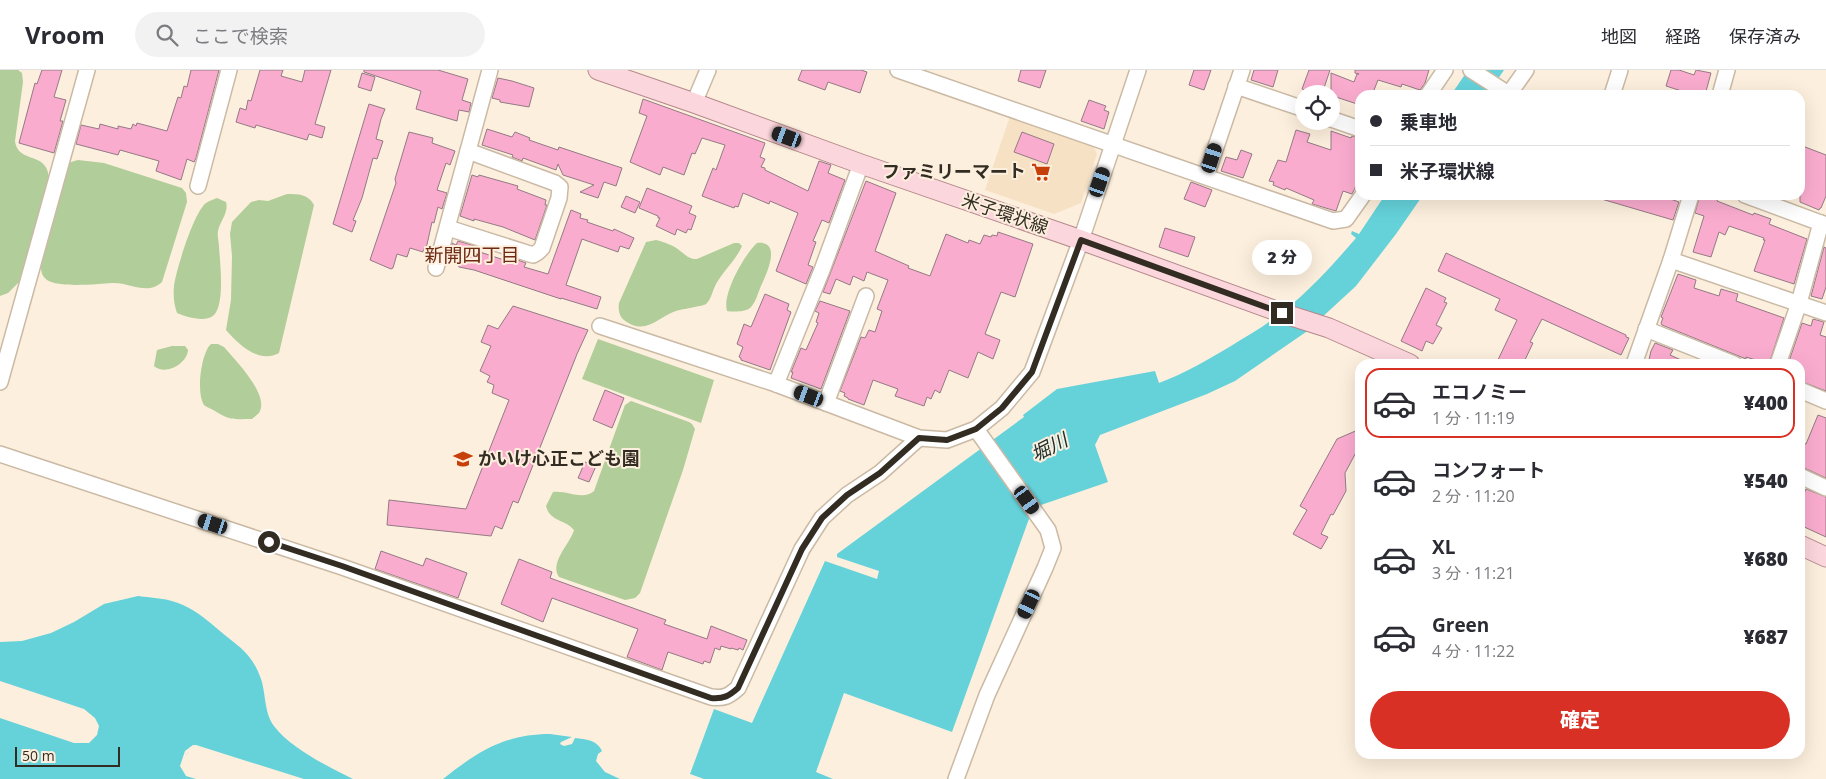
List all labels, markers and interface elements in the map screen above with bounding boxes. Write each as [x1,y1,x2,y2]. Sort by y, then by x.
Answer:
search box [135,12,485,57]
text: Vroom [25,18,105,51]
icon: search [153,21,181,49]
text: ここで検索 [193,23,288,49]
text: 地図 [1601,24,1637,48]
text: 経路 [1665,24,1701,48]
text: 保存済み [1729,24,1801,48]
map controls [1295,85,1340,130]
button: locate [1295,85,1340,130]
text: 乗車地 [1400,109,1457,135]
car [770,125,803,149]
car [1200,141,1223,175]
text: 米子環状線 [1400,158,1495,184]
place label: ファミリーマート [882,159,1026,183]
supermarket icon: ファミリーマート [1030,161,1052,183]
car [1088,165,1111,199]
street label: 米子環状線 [959,187,1052,239]
callout: 2 分 [1252,240,1312,276]
district label: 新開四丁目 [424,242,520,268]
text: 2 分 [1267,246,1297,268]
route end [1271,302,1293,324]
text: エコノミー [1432,379,1527,405]
icon: car [1372,381,1417,426]
car [792,384,825,408]
text: ¥400 [1743,390,1788,416]
text: 1 分 · 11:19 [1432,407,1515,429]
water label: 堀川 [1026,426,1074,467]
place label: かいけ心正こども園 [478,446,640,470]
school or university icon: かいけ心正こども園 [452,448,474,470]
text: コンフォート [1432,457,1545,483]
icon: car [1372,459,1417,504]
text: ¥540 [1743,468,1788,494]
car [1012,483,1041,517]
text: 2 分 · 11:20 [1432,485,1515,507]
car [196,512,229,536]
route start [258,531,280,553]
text: XL [1432,534,1455,560]
icon: car [1372,537,1417,582]
text: ¥680 [1743,546,1788,572]
text: 3 分 · 11:21 [1432,562,1515,584]
car [1015,587,1042,621]
text: Green [1432,612,1489,638]
icon: car [1372,615,1417,660]
text: ¥687 [1743,624,1788,650]
text: 4 分 · 11:22 [1432,640,1515,662]
button: 確定 [1370,691,1790,749]
scale bar [15,744,120,767]
text: 50 m [22,746,55,765]

